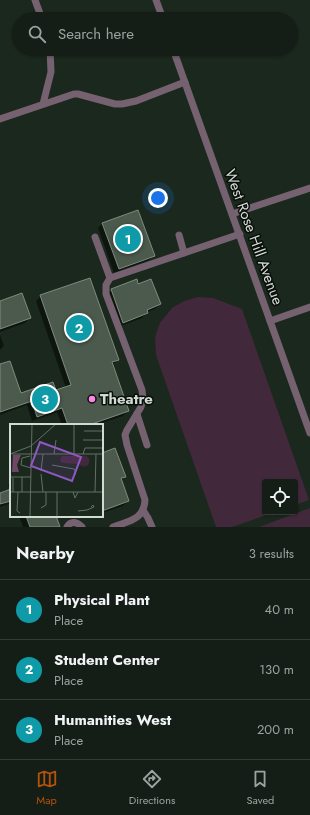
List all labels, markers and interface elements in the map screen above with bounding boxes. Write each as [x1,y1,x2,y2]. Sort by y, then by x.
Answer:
search box [12,12,298,56]
icon: search [26,23,48,45]
text: Search here [58,23,134,45]
street label: West Rose Hill Avenue [219,166,289,308]
your location [148,188,168,208]
pin: 1 [115,224,141,254]
pin: 2 [66,313,92,343]
pin: 3 [32,384,58,414]
place label: Theatre [100,388,153,410]
marker: Theatre [87,394,97,404]
inset map [10,424,103,517]
map controls [262,479,298,515]
button: locate [262,479,298,515]
text: Nearby [16,541,74,565]
text: 3 results [249,544,294,563]
text: Physical Plant [54,589,150,611]
text: 1 [26,600,32,619]
text: 40 m [265,600,294,619]
text: Place [54,611,83,630]
text: Student Center [54,649,160,671]
text: 2 [25,660,33,679]
text: 130 m [259,660,294,679]
text: Place [54,671,83,690]
text: Humanities West [54,709,171,731]
text: 3 [25,720,33,739]
text: 200 m [257,720,294,739]
text: Place [54,731,83,750]
tab: Map [36,768,58,808]
tab: Directions [129,768,175,808]
tab: Saved [247,768,274,808]

